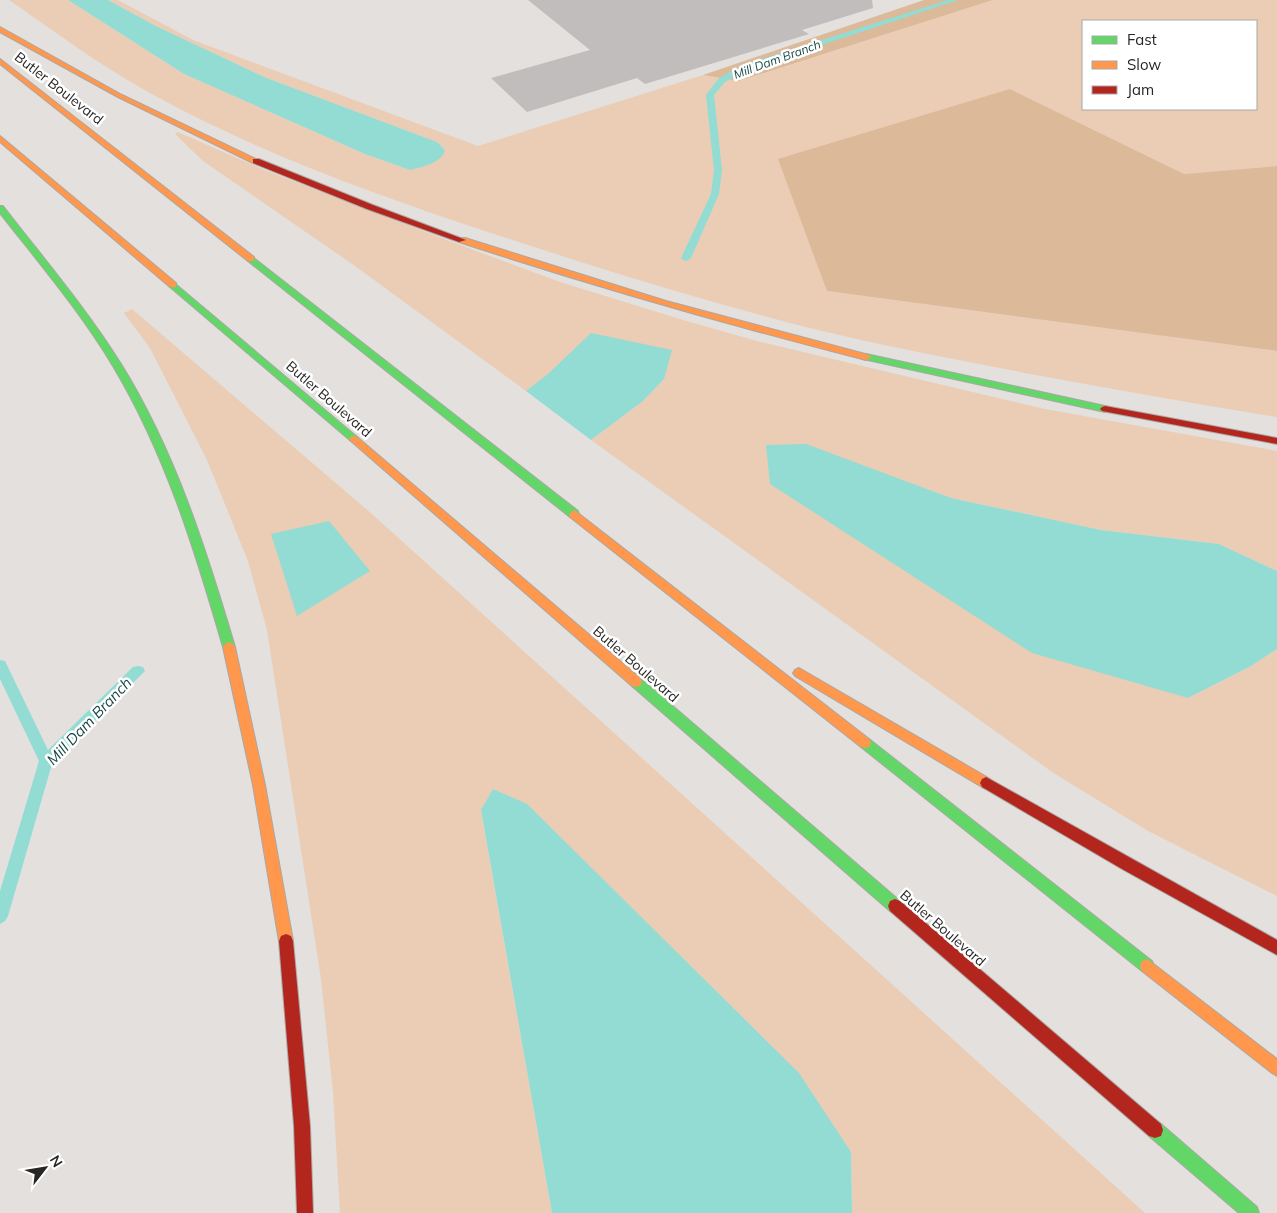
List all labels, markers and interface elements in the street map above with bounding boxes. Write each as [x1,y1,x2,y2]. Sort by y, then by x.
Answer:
legend [1082,20,1257,110]
text: Fast [1127,30,1157,49]
water label: Mill Dam Branch [731,36,823,82]
street label: Butler Boulevard [11,48,107,128]
text: Slow [1127,55,1161,74]
text: Jam [1127,80,1154,99]
street label: Butler Boulevard [282,357,376,441]
street label: Butler Boulevard [589,622,683,706]
water label: Mill Dam Branch [42,673,136,769]
street label: Butler Boulevard [896,886,990,970]
north arrow [20,1143,70,1193]
text: N [46,1152,67,1170]

